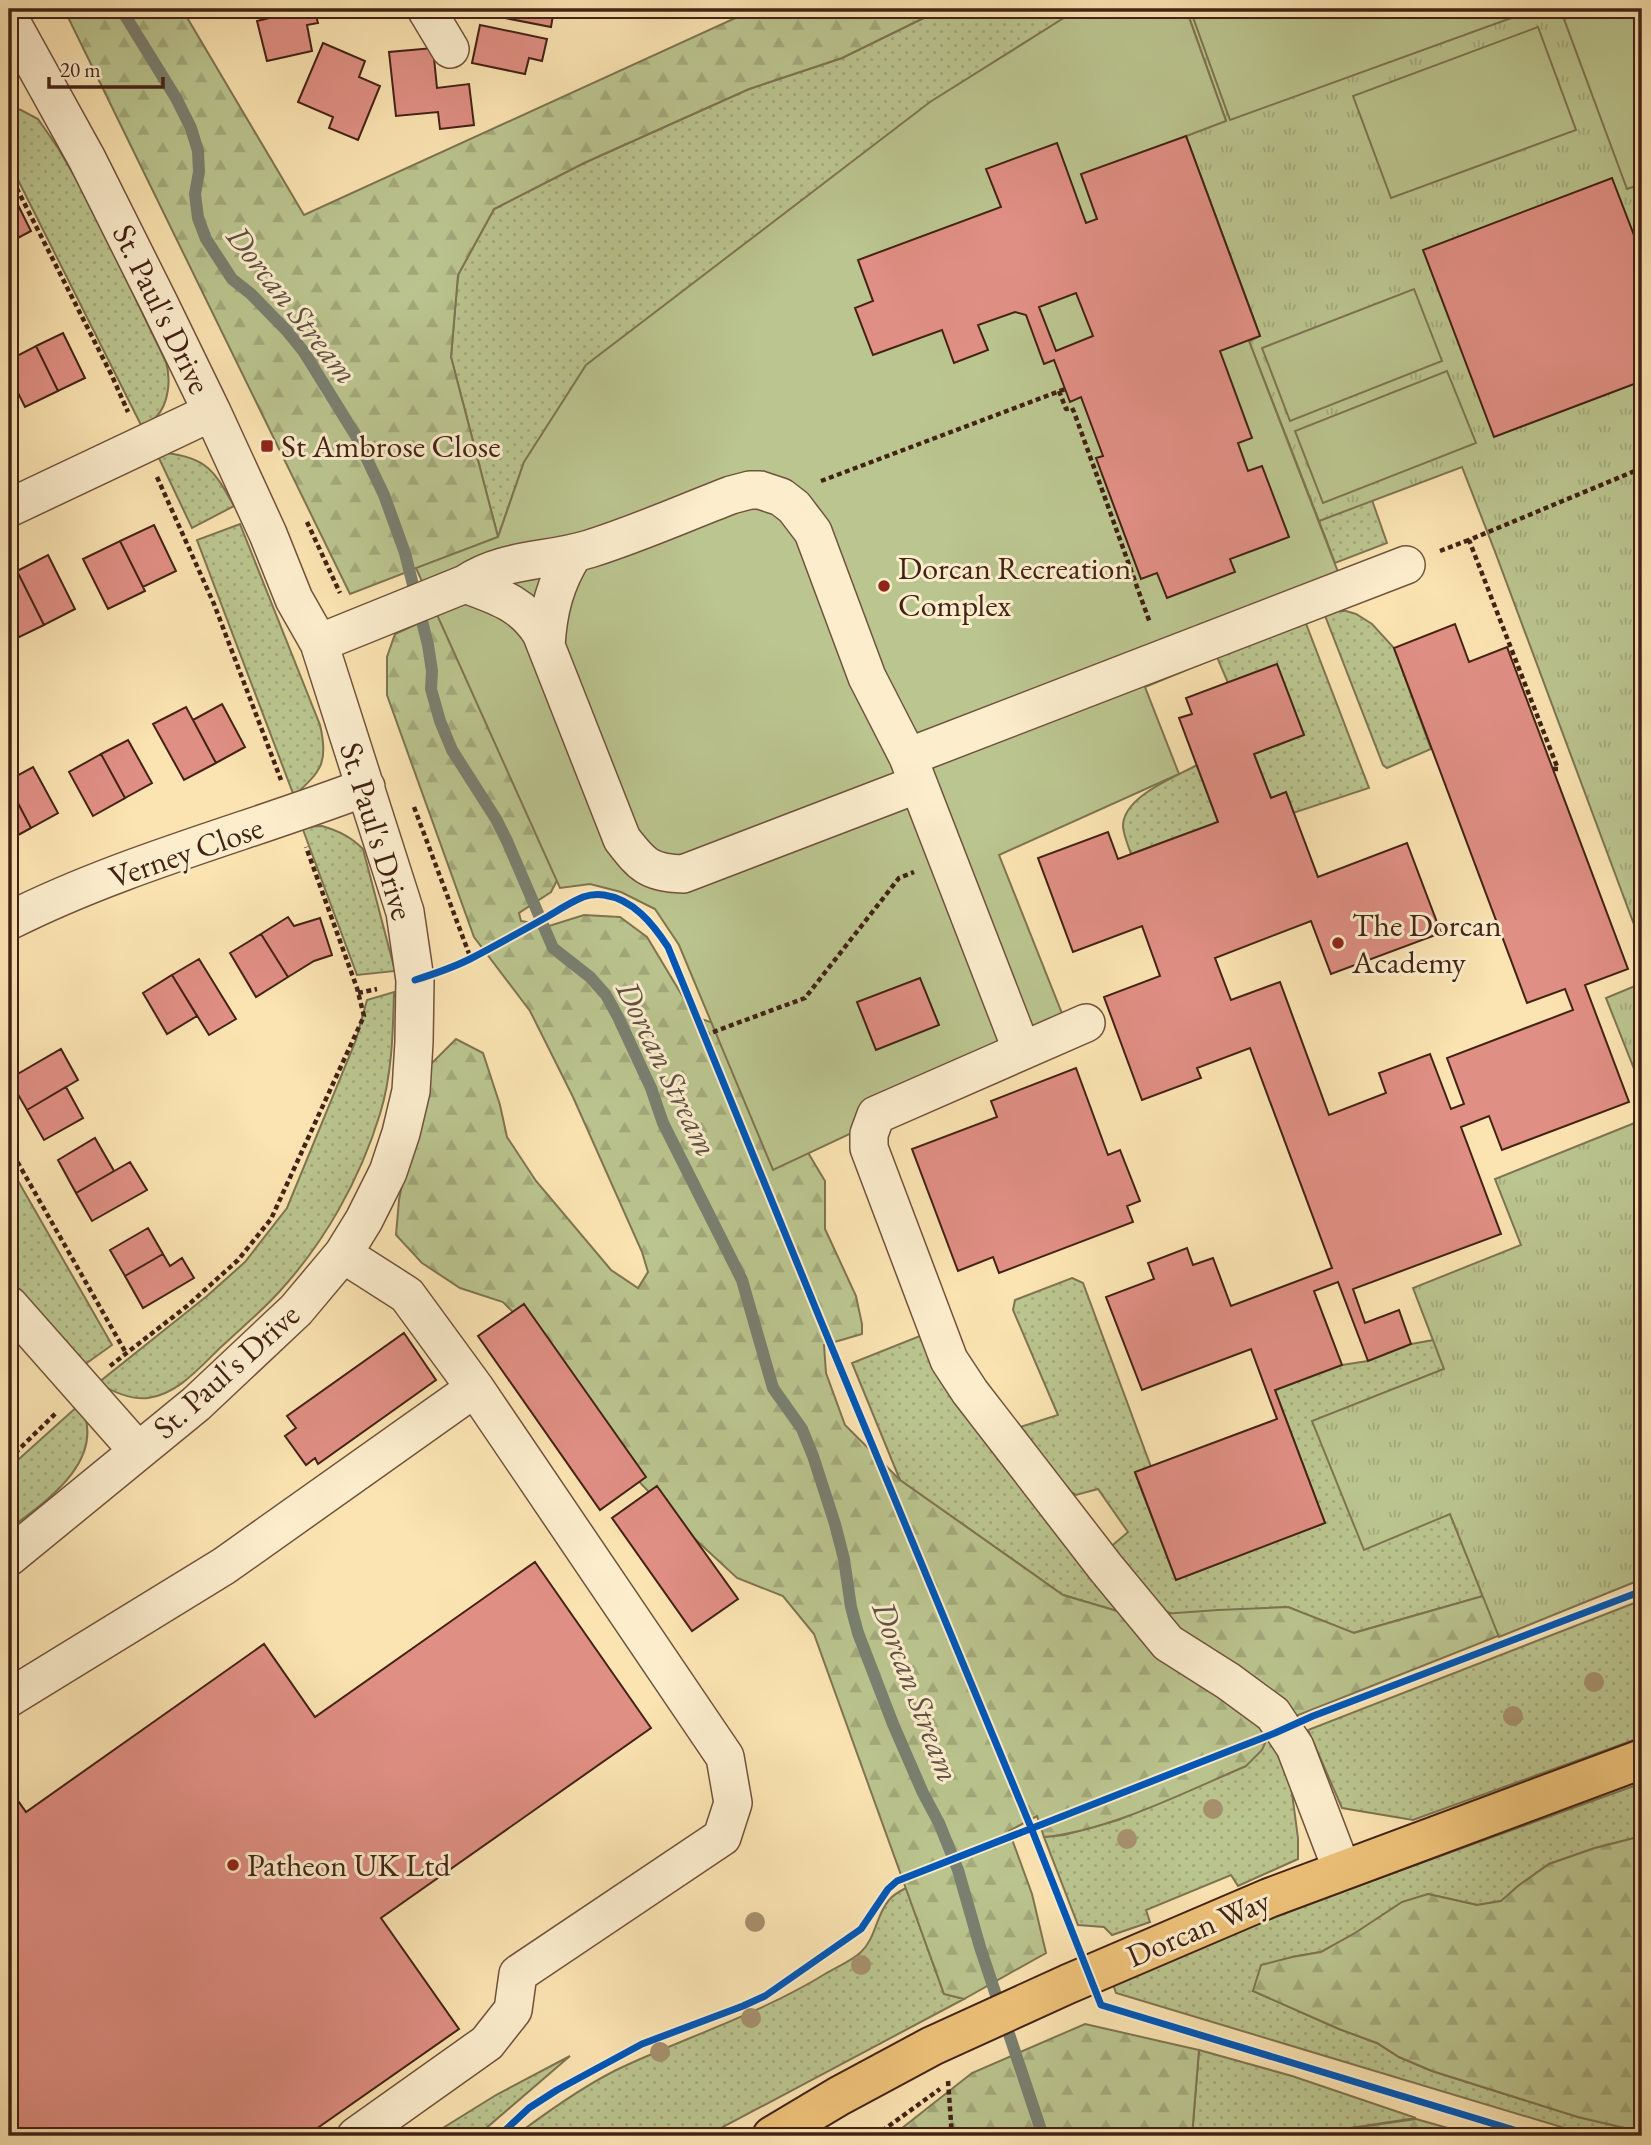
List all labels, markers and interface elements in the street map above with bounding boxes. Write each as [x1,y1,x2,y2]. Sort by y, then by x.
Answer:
scale bar [49,46,163,90]
text: 20 m [60,56,101,83]
water label: Dorcan Stream [217,215,368,392]
street label: St. Paul's Drive [103,217,221,401]
place label: St Ambrose Close [281,425,501,467]
marker: St Ambrose Close [259,438,275,454]
place label: Dorcan Recreation Complex [898,547,1131,626]
marker: Dorcan Recreation Complex [876,578,892,594]
street label: St. Paul's Drive [330,737,424,925]
street label: Verney Close [103,806,269,898]
place label: The Dorcan Academy [1351,904,1502,983]
marker: The Dorcan Academy [1330,935,1346,951]
water label: Dorcan Stream [606,972,729,1163]
street label: St. Paul's Drive [144,1294,308,1448]
water label: Dorcan Stream [862,1594,971,1788]
place label: Patheon UK Ltd [247,1844,451,1886]
marker: Patheon UK Ltd [225,1857,241,1873]
street label: Dorcan Way [1120,1879,1277,1977]

